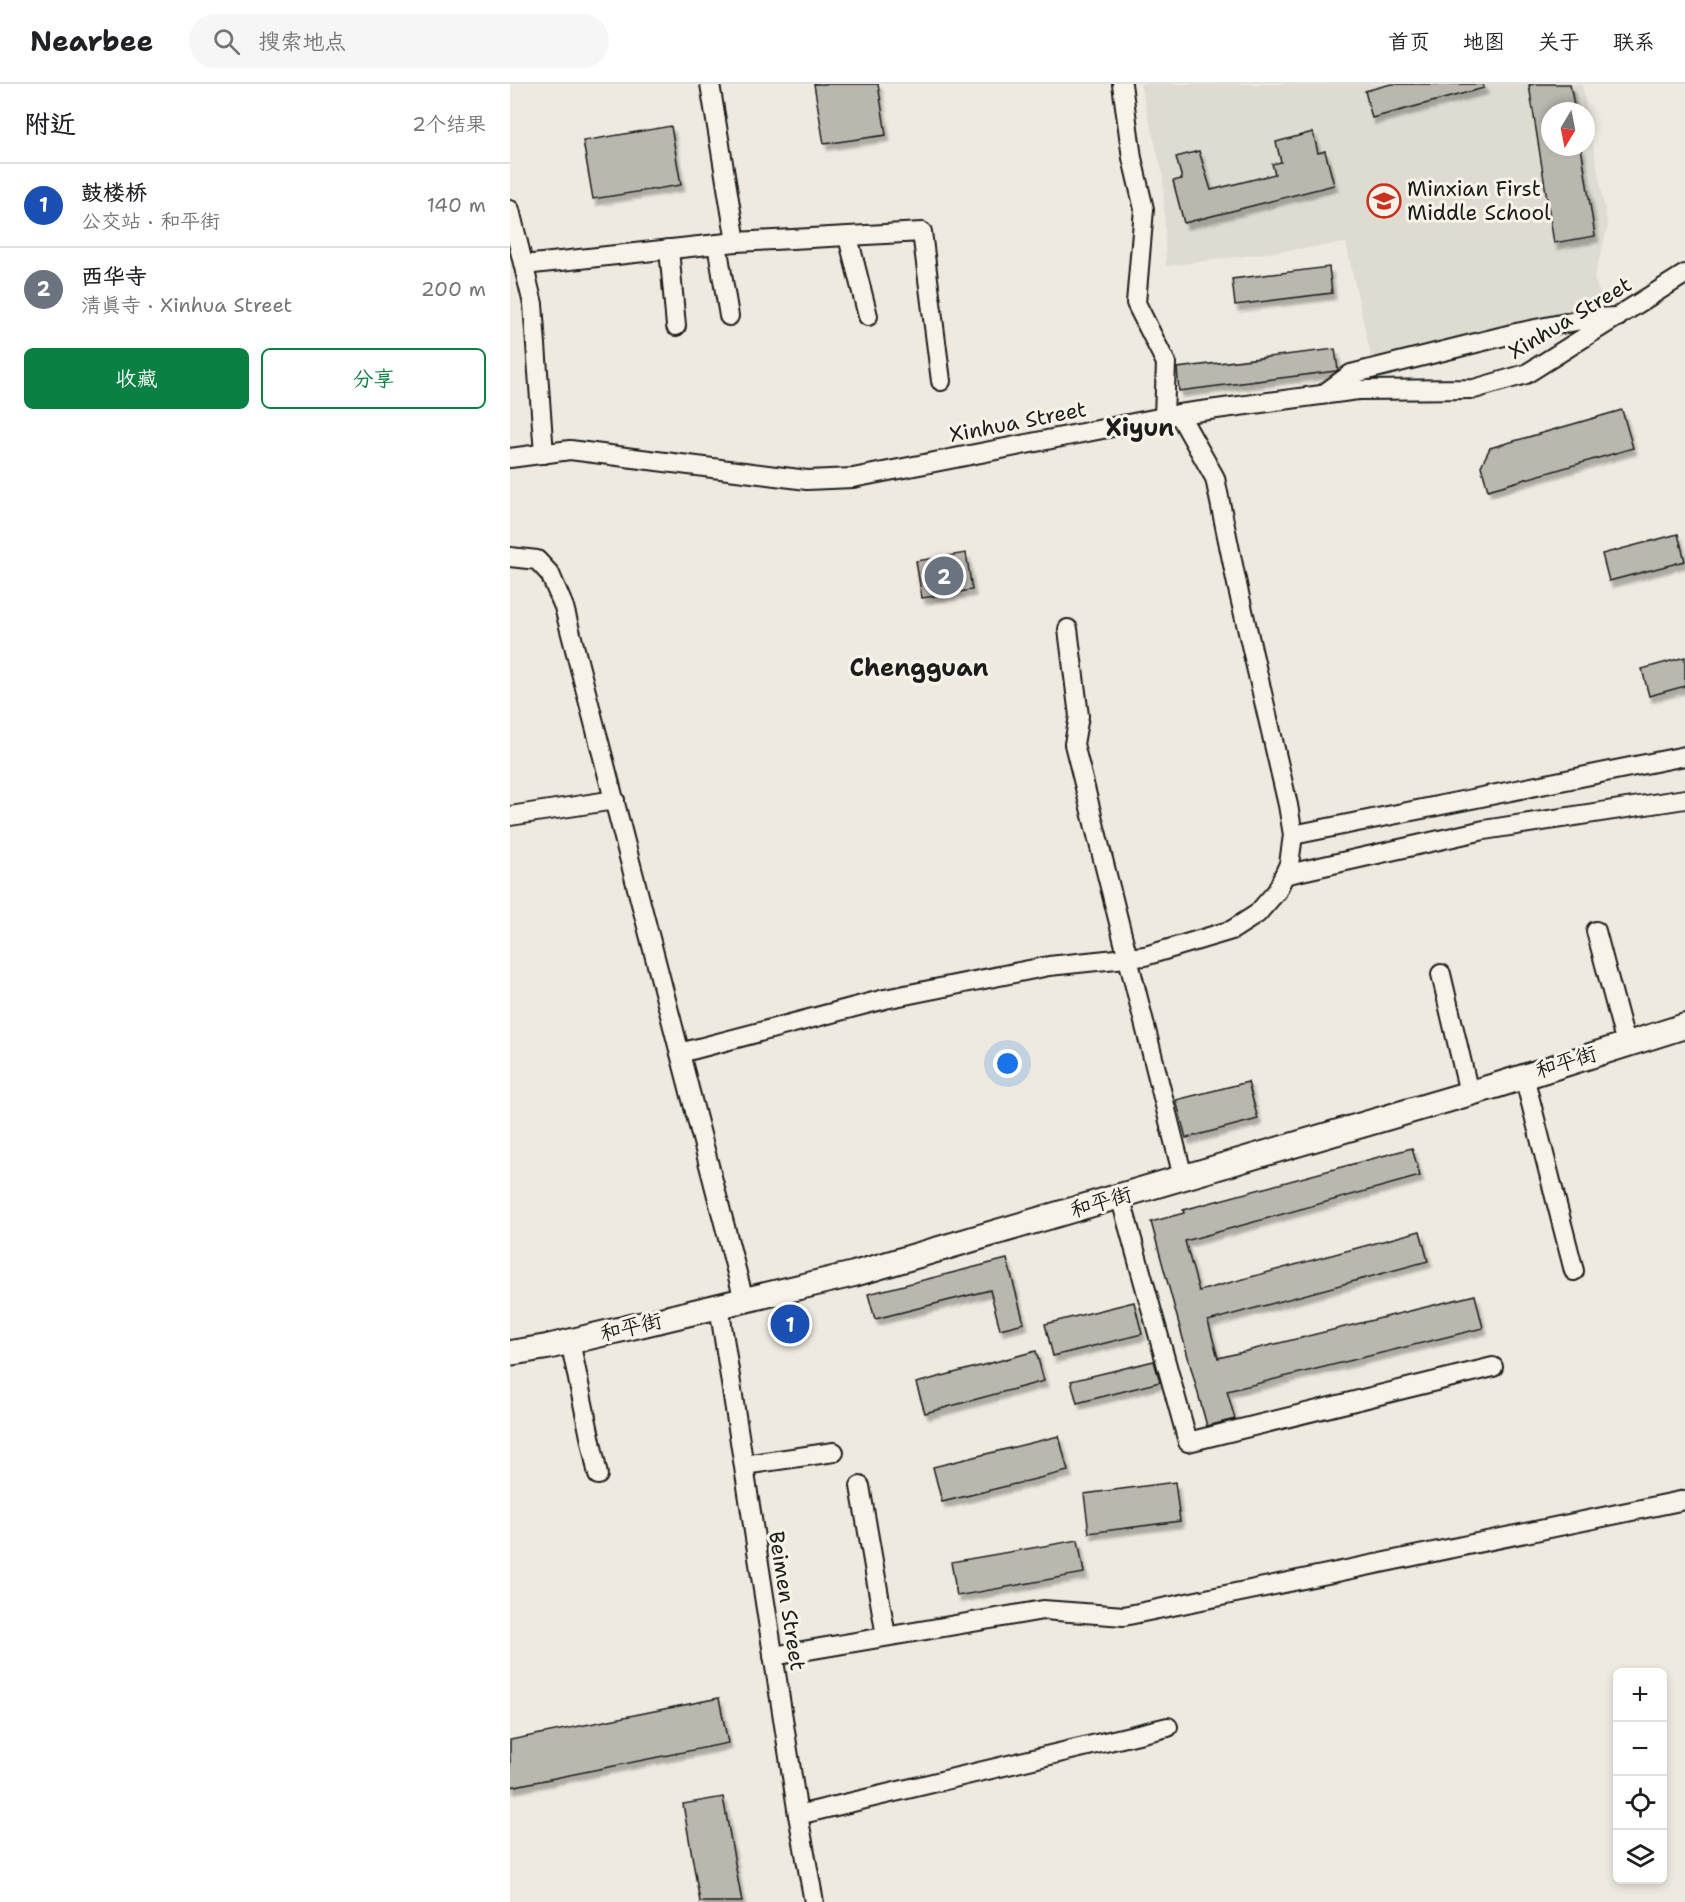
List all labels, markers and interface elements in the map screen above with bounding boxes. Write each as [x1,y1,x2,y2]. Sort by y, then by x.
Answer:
search box [189,14,609,68]
text: Nearbee [30,22,153,60]
icon: search [210,25,243,58]
text: 搜索地点 [258,27,346,56]
text: 首页 [1388,28,1430,56]
text: 地图 [1463,28,1505,56]
text: 关于 [1538,28,1580,56]
text: 联系 [1613,28,1655,56]
north arrow [1541,102,1595,156]
text: 附近 [24,106,76,141]
text: 2个结果 [412,111,486,137]
place label: Minxian First Middle School [1407,175,1551,227]
text: 鼓楼桥 [81,178,147,207]
school or university icon: Minxian First Middle School [1366,183,1402,219]
text: 1 [39,192,48,218]
text: 140 m [427,192,486,218]
text: 公交站 · 和平街 [81,208,220,234]
text: 西华寺 [81,262,147,291]
street label: Xinhua Street [1503,270,1637,366]
text: 2 [37,276,51,302]
text: 200 m [421,276,486,302]
text: 清真寺 · Xinhua Street [81,292,292,318]
button: 收藏 [24,348,249,409]
button: 分享 [261,348,486,409]
street label: Xinhua Street [947,395,1089,449]
district label: Xiyun [1106,412,1174,444]
pin: 2 [924,554,964,598]
district label: Chengguan [849,652,989,684]
street label: 和平街 [1532,1039,1600,1085]
your location [993,1049,1022,1078]
street label: 和平街 [1067,1180,1135,1224]
pin: 1 [770,1302,810,1346]
street label: 和平街 [597,1306,665,1348]
street label: Beimen Street [762,1529,812,1673]
map controls [1613,1668,1667,1884]
button: + [1613,1668,1667,1722]
button: − [1613,1722,1667,1776]
button: locate [1613,1776,1667,1830]
button: layers [1613,1830,1667,1884]

